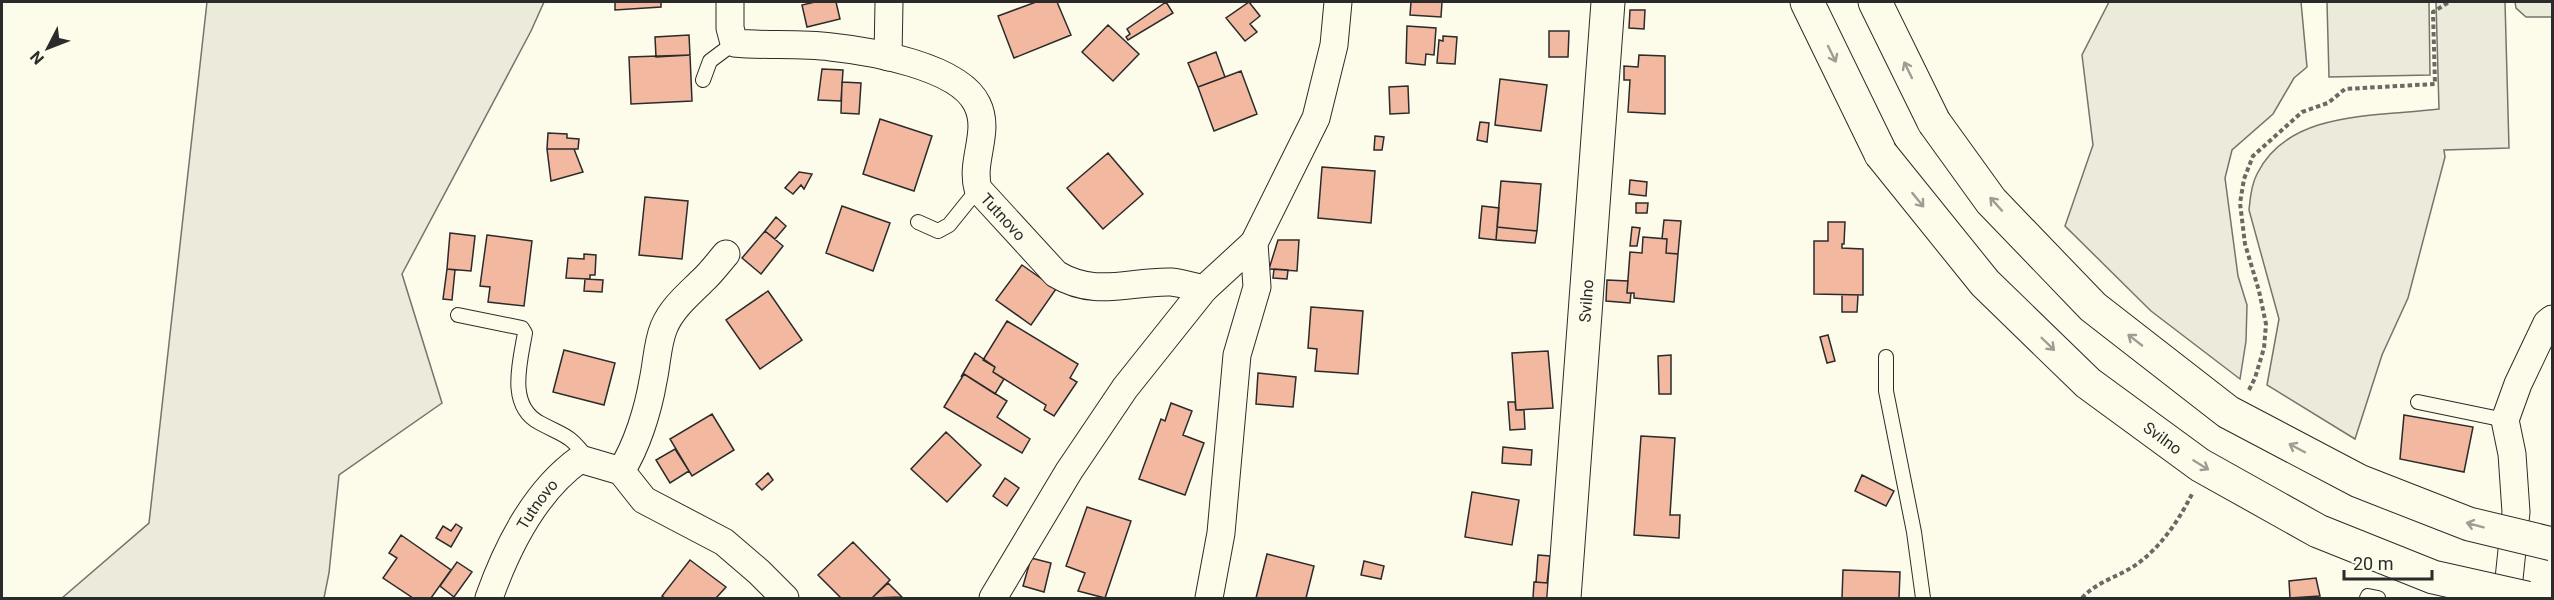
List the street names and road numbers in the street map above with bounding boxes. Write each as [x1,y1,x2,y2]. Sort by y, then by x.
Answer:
street label: Tutnovo [977,189,1030,244]
street label: Svilno [1575,279,1597,323]
street label: Svilno [2140,417,2186,458]
street label: Tutnovo [512,475,562,532]

